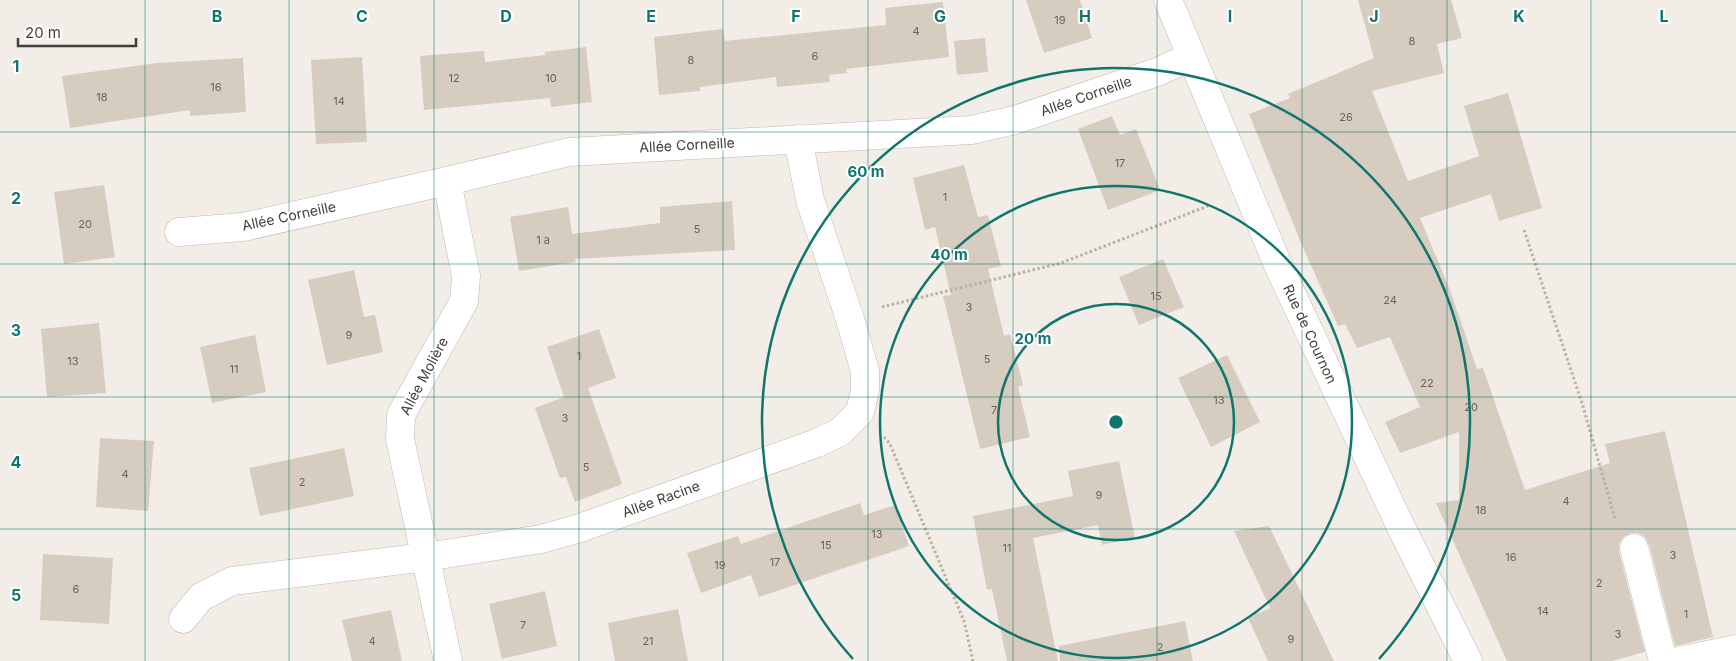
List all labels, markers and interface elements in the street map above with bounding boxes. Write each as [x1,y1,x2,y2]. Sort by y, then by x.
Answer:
text: B [212,6,222,26]
text: C [356,6,368,26]
text: D [500,6,512,26]
text: E [646,6,656,26]
text: F [791,6,801,26]
text: G [934,6,946,26]
text: H [1079,6,1091,26]
text: I [1228,6,1232,26]
text: J [1369,6,1379,26]
text: K [1513,6,1525,26]
text: L [1659,6,1669,26]
house number: 19 [1054,13,1066,27]
scale bar [18,15,135,47]
text: 20 m [25,23,61,42]
house number: 4 [912,24,920,38]
house number: 8 [1409,34,1416,48]
house number: 6 [812,49,819,63]
house number: 8 [688,53,695,67]
text: 1 [13,56,19,76]
house number: 12 [448,71,460,85]
house number: 10 [545,71,557,85]
street label: Allée Corneille [1038,72,1134,119]
house number: 16 [210,80,222,94]
house number: 18 [96,90,108,104]
house number: 14 [333,94,345,108]
house number: 26 [1339,110,1353,124]
street label: Allée Corneille [639,134,735,155]
house number: 17 [1115,156,1125,170]
text: 60 m [847,162,885,181]
text: 2 [11,188,21,208]
house number: 1 [943,190,947,204]
street label: Allée Corneille [240,197,337,234]
house number: 20 [78,217,92,231]
house number: 5 [694,222,701,236]
house number: 1 a [536,233,550,247]
text: 40 m [930,245,968,264]
street label: Rue de Cournon [1280,282,1341,386]
house number: 15 [1150,289,1162,303]
house number: 24 [1383,293,1397,307]
house number: 3 [966,300,973,314]
text: 3 [11,320,21,340]
house number: 9 [346,328,353,342]
text: 20 m [1015,329,1051,348]
street label: Allée Molière [396,334,451,418]
house number: 1 [577,349,581,363]
house number: 5 [984,352,991,366]
house number: 13 [67,354,79,368]
house number: 11 [230,362,238,376]
house number: 22 [1420,376,1434,390]
house number: 13 [1213,393,1225,407]
house number: 20 [1464,400,1478,414]
house number: 7 [991,403,997,417]
house number: 3 [562,411,569,425]
centre of rings [1107,413,1125,431]
text: 4 [11,452,22,472]
house number: 5 [583,460,590,474]
house number: 4 [121,467,129,481]
house number: 2 [299,475,305,489]
street label: Allée Racine [620,477,702,520]
house number: 9 [1096,488,1103,502]
house number: 4 [1562,494,1570,508]
house number: 18 [1475,503,1487,517]
house number: 13 [871,527,883,541]
house number: 15 [820,538,832,552]
house number: 11 [1003,541,1011,555]
house number: 3 [1670,548,1677,562]
house number: 16 [1505,550,1517,564]
house number: 17 [770,555,780,569]
house number: 19 [714,558,726,572]
house number: 2 [1596,576,1602,590]
house number: 6 [73,582,80,596]
text: 5 [11,585,21,605]
house number: 14 [1537,604,1549,618]
house number: 1 [1684,607,1688,621]
house number: 7 [520,618,526,632]
house number: 3 [1615,627,1622,641]
house number: 9 [1288,632,1295,646]
house number: 4 [368,634,376,648]
house number: 21 [642,634,654,648]
house number: 2 [1157,640,1163,654]

